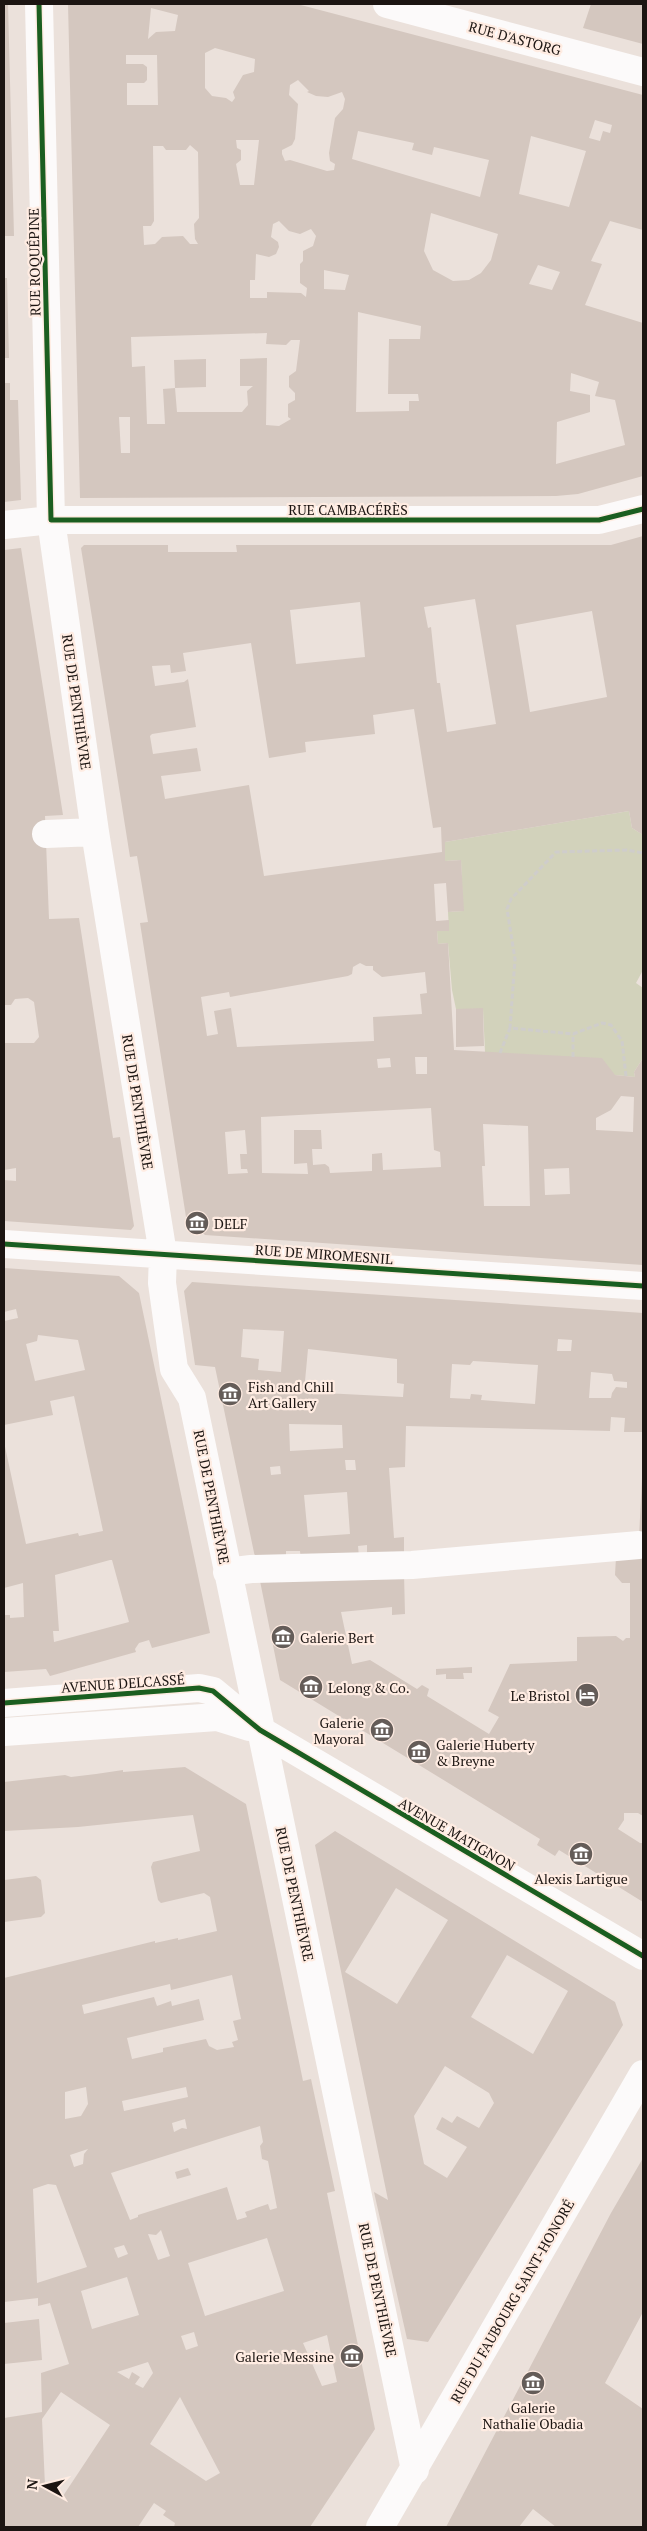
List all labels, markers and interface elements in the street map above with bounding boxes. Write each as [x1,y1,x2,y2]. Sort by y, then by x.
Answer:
street label: RUE D'ASTORG [467,17,564,60]
street label: RUE ROQUÉPINE [24,208,44,316]
street label: RUE CAMBACÉRÈS [288,500,408,519]
street label: RUE DE PENTHIÈVRE [58,633,96,771]
street label: RUE DE PENTHIÈVRE [118,1033,158,1171]
museum icon: DELF [184,1210,210,1236]
place label: DELF [214,1214,247,1233]
street label: RUE DE MIROMESNIL [255,1240,394,1268]
place label: Fish and Chill Art Gallery [248,1377,334,1412]
museum icon: Fish and Chill Art Gallery [217,1381,243,1407]
street label: RUE DE PENTHIÈVRE [190,1428,234,1566]
museum icon: Galerie Bert [270,1624,296,1650]
place label: Galerie Bert [300,1628,375,1647]
street label: AVENUE DELCASSÉ [61,1669,185,1697]
museum icon: Lelong & Co. [298,1674,324,1700]
place label: Lelong & Co. [328,1678,410,1697]
hotel icon: Le Bristol [574,1682,600,1708]
place label: Le Bristol [510,1686,570,1705]
place label: Galerie Mayoral [314,1713,364,1748]
museum icon: Galerie Mayoral [369,1717,395,1743]
place label: Galerie Huberty & Breyne [436,1735,535,1770]
museum icon: Galerie Huberty & Breyne [406,1739,432,1765]
street label: AVENUE MATIGNON [395,1793,519,1875]
street label: RUE DE PENTHIÈVRE [272,1825,318,1963]
museum icon: Alexis Lartigue [568,1841,594,1867]
place label: Alexis Lartigue [534,1869,628,1888]
street label: RUE DU FAUBOURG SAINT-HONORÉ [446,2196,578,2406]
street label: RUE DE PENTHIÈVRE [355,2221,401,2359]
museum icon: Galerie Messine [339,2343,365,2369]
place label: Galerie Messine [235,2347,334,2366]
museum icon: Galerie Nathalie Obadia [520,2370,546,2396]
place label: Galerie Nathalie Obadia [483,2398,583,2433]
north arrow [20,2461,70,2511]
text: N [22,2478,42,2491]

